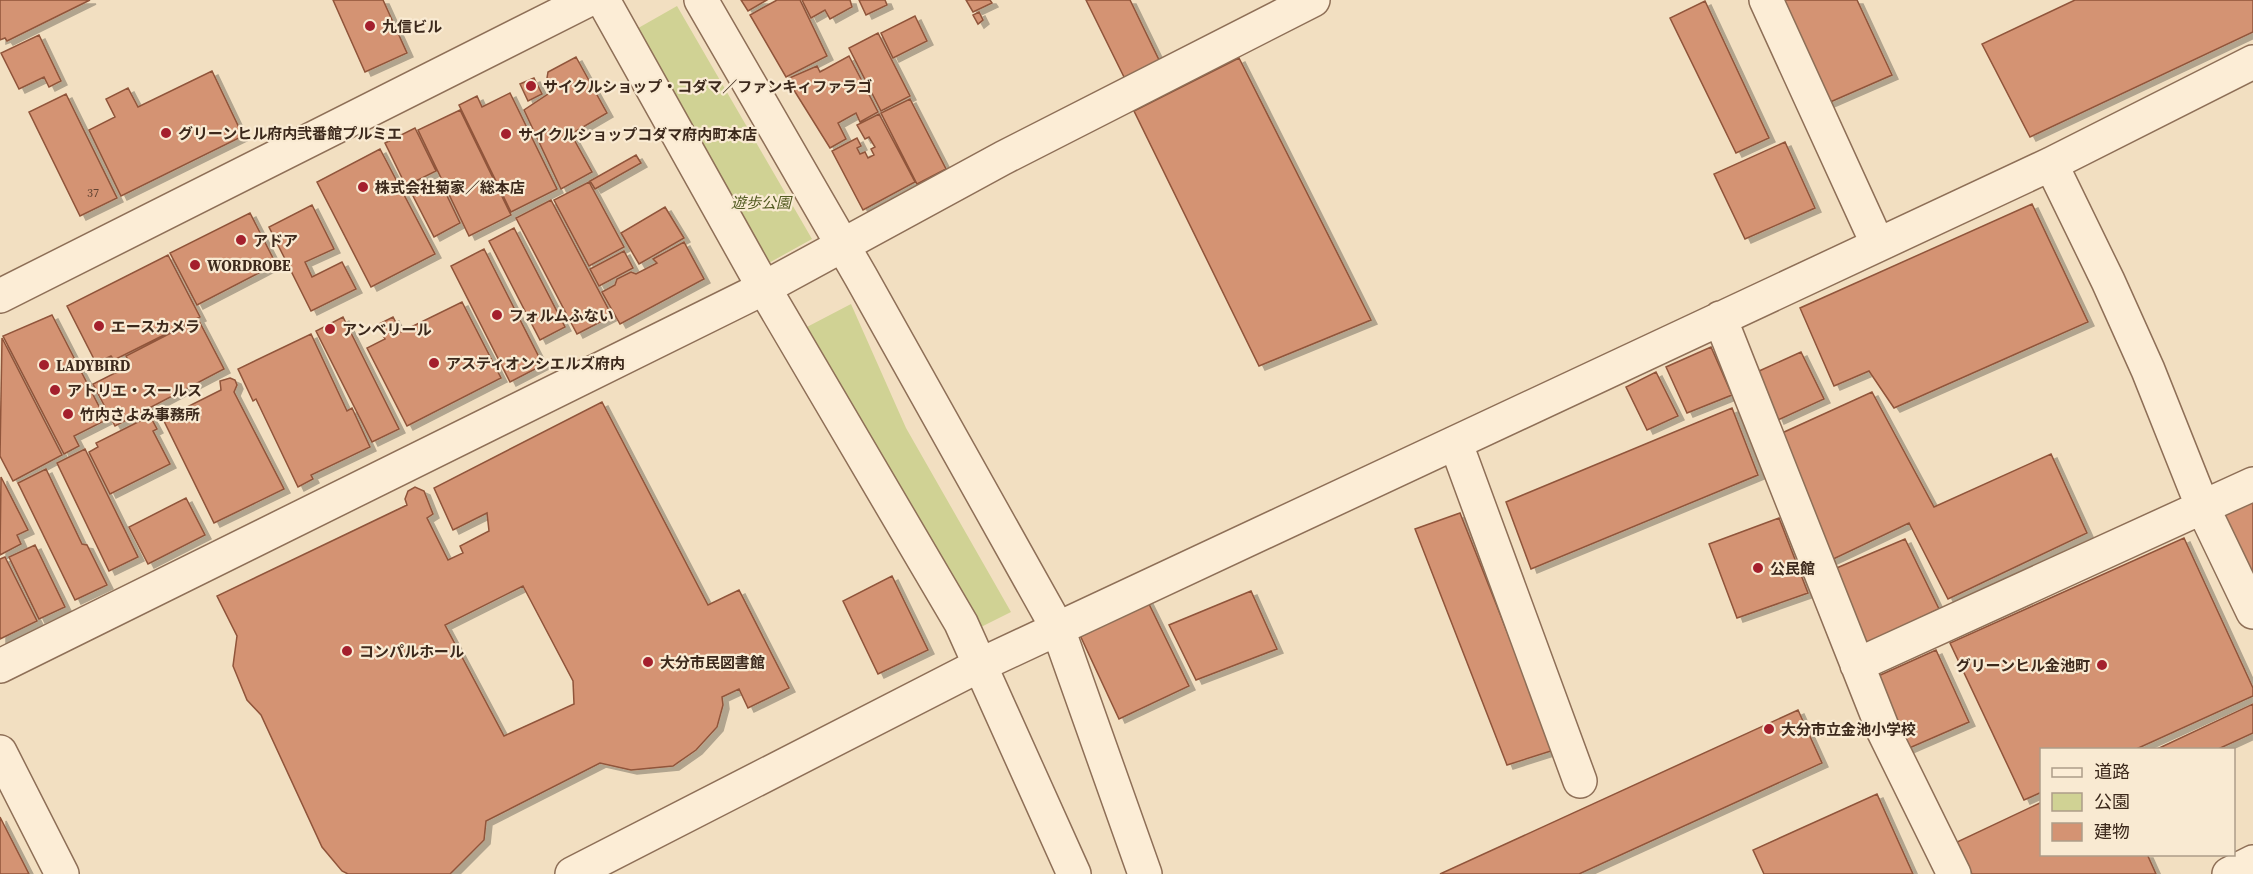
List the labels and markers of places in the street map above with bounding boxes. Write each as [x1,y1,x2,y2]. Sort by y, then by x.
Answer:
place label: 九信ビル [382,16,442,37]
marker: 九信ビル [363,19,377,33]
place label: サイクルショップ・コダマ／ファンキィファラゴ [543,76,872,97]
marker: サイクルショップ・コダマ／ファンキィファラゴ [524,79,538,93]
place label: グリーンヒル府内弐番館プルミエ [178,123,402,144]
place label: サイクルショップコダマ府内町本店 [518,124,757,145]
marker: グリーンヒル府内弐番館プルミエ [159,126,173,140]
marker: サイクルショップコダマ府内町本店 [499,127,513,141]
place label: 株式会社菊家／総本店 [375,177,525,198]
marker: 株式会社菊家／総本店 [356,180,370,194]
place label: アドア [253,230,298,251]
marker: アドア [234,233,248,247]
place label: WORDROBE [207,255,291,276]
marker: WORDROBE [188,258,202,272]
place label: フォルムふない [509,305,614,326]
marker: フォルムふない [490,308,504,322]
place label: エースカメラ [111,316,200,337]
marker: エースカメラ [92,319,106,333]
place label: アンベリール [342,319,431,340]
marker: アンベリール [323,322,337,336]
place label: アスティオンシエルズ府内 [446,353,625,374]
place label: LADYBIRD [56,355,131,376]
marker: アスティオンシエルズ府内 [427,356,441,370]
marker: LADYBIRD [37,358,51,372]
place label: アトリエ・スールス [67,380,202,401]
marker: アトリエ・スールス [48,383,62,397]
place label: 竹内さよみ事務所 [80,404,200,425]
marker: 竹内さよみ事務所 [61,407,75,421]
place label: 公民館 [1770,558,1815,579]
marker: 公民館 [1751,561,1765,575]
place label: コンパルホール [359,641,464,662]
marker: コンパルホール [340,644,354,658]
place label: 大分市民図書館 [660,652,765,673]
marker: 大分市民図書館 [641,655,655,669]
place label: グリーンヒル金池町 [1956,655,2090,676]
marker: グリーンヒル金池町 [2095,658,2109,672]
place label: 大分市立金池小学校 [1781,719,1916,740]
marker: 大分市立金池小学校 [1762,722,1776,736]

